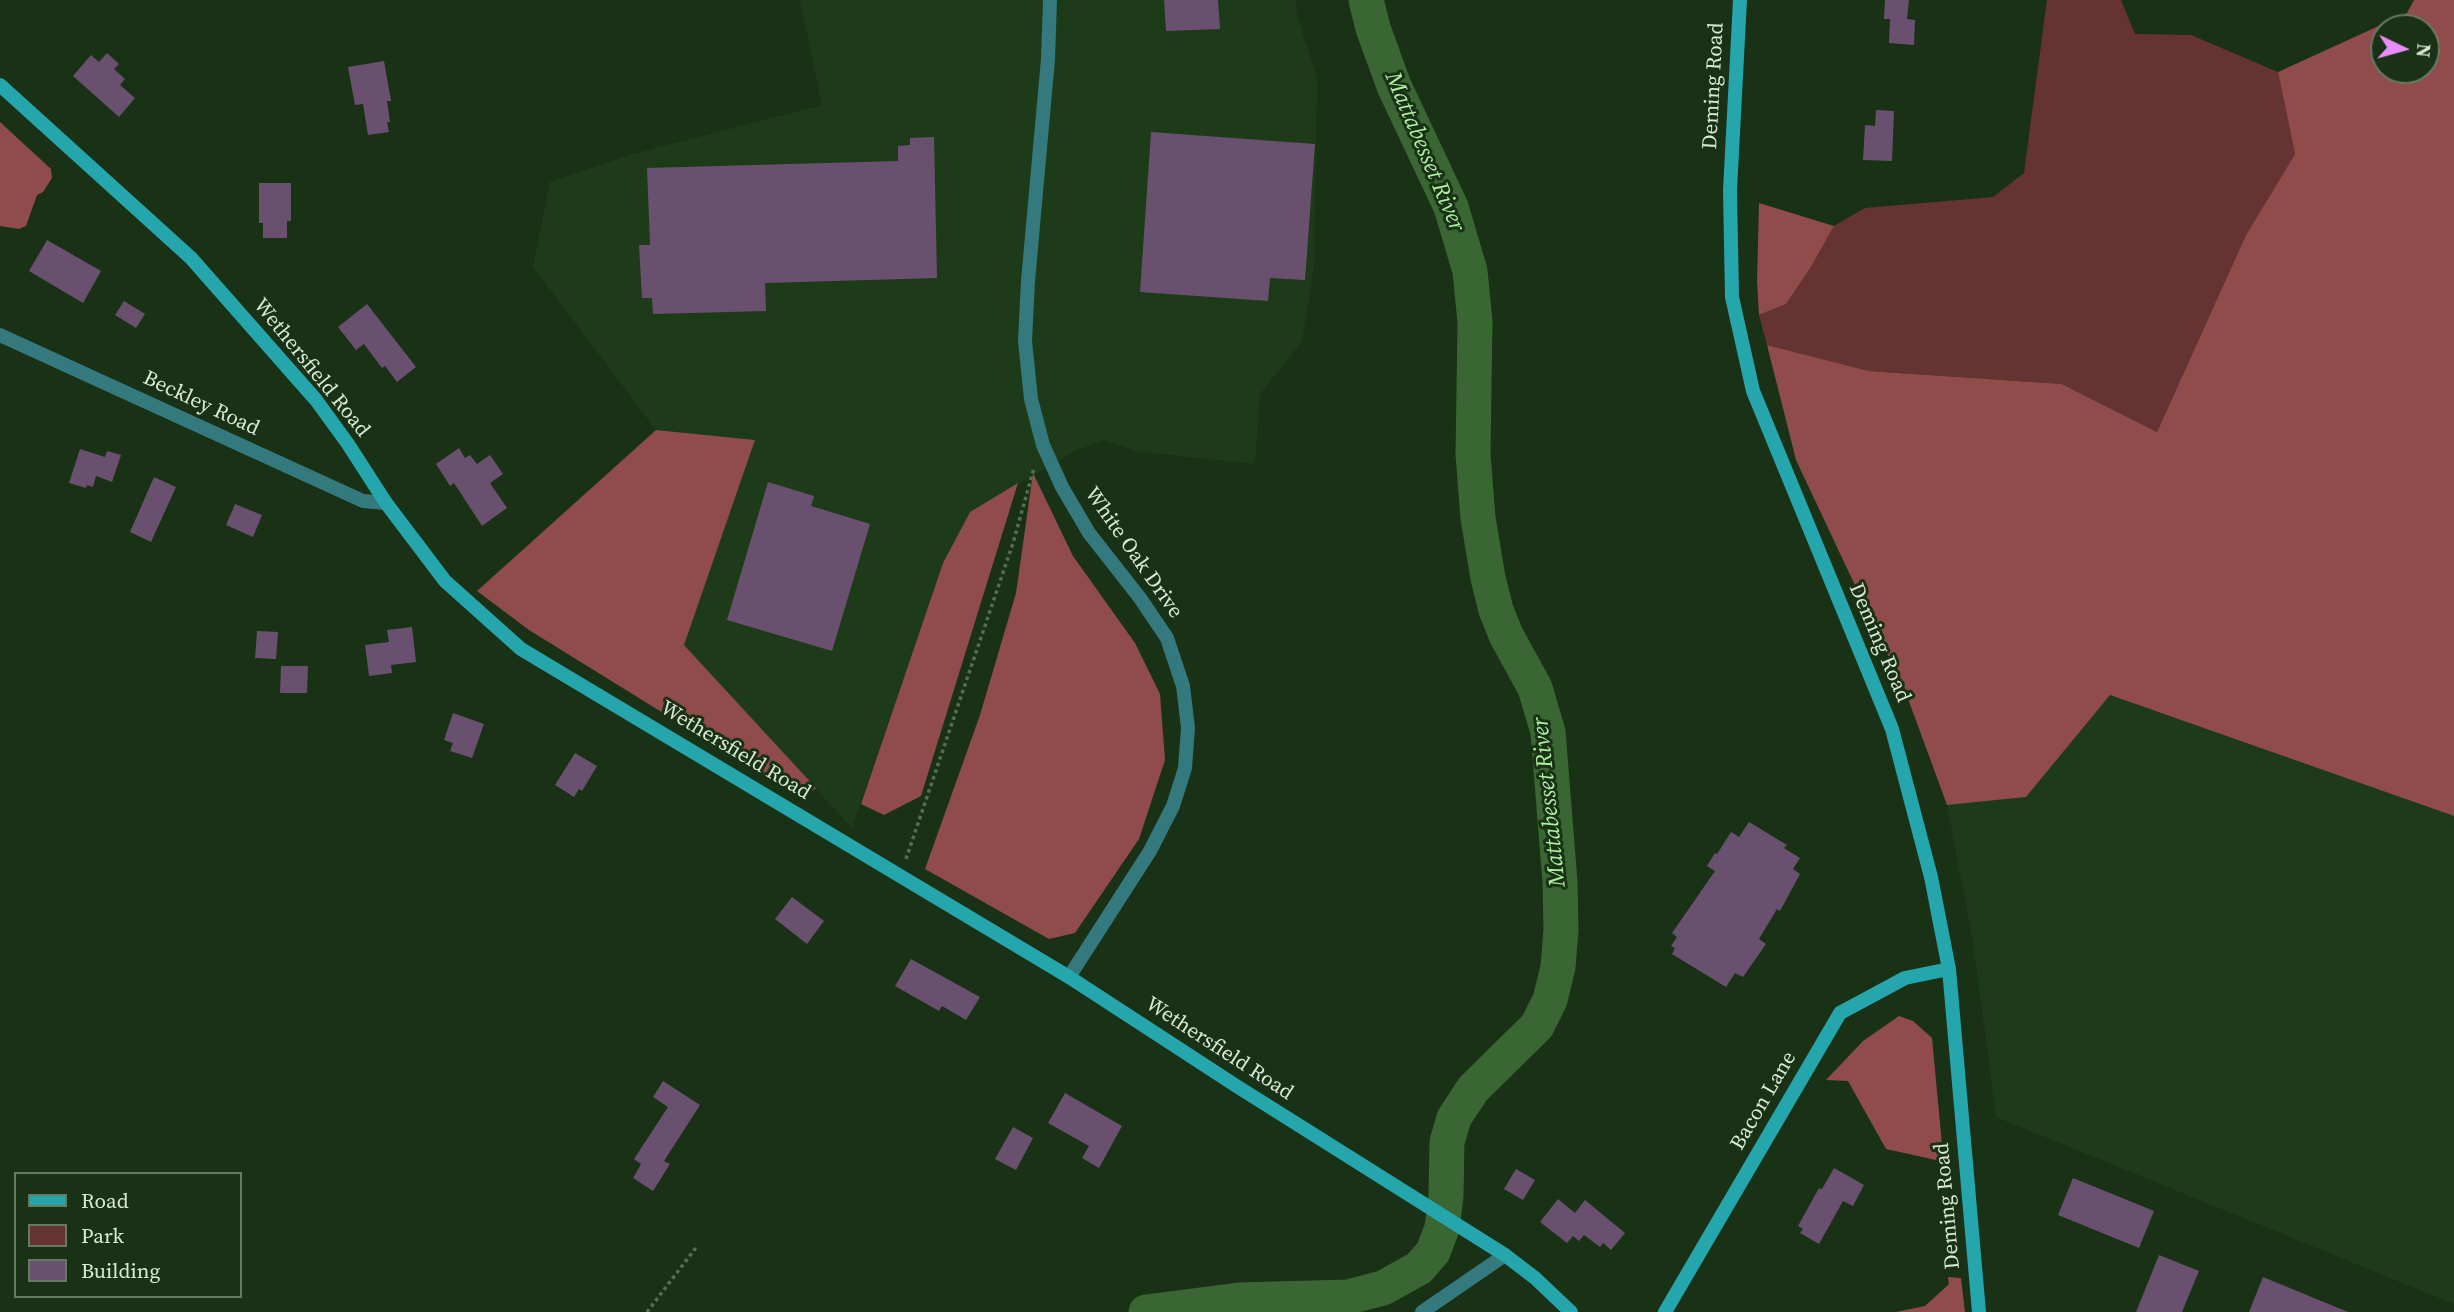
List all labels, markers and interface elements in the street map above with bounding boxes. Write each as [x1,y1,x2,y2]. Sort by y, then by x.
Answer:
north arrow [2370,14,2440,84]
street label: Deming Road [1698,22,1730,150]
text: N [2410,43,2437,59]
water label: Mattabesset River [1378,68,1470,236]
street label: Wethersfield Road [247,294,375,442]
street label: Beckley Road [139,366,263,442]
street label: White Oak Drive [1078,483,1188,623]
street label: Deming Road [1843,580,1915,706]
street label: Wethersfield Road [655,696,815,806]
water label: Mattabesset River [1527,716,1573,888]
street label: Wethersfield Road [1140,992,1298,1106]
street label: Bacon Lane [1726,1047,1802,1155]
street label: Deming Road [1930,1142,1966,1270]
legend [14,1172,242,1298]
text: Road [81,1186,129,1215]
text: Park [81,1221,124,1250]
text: Building [81,1256,160,1285]

